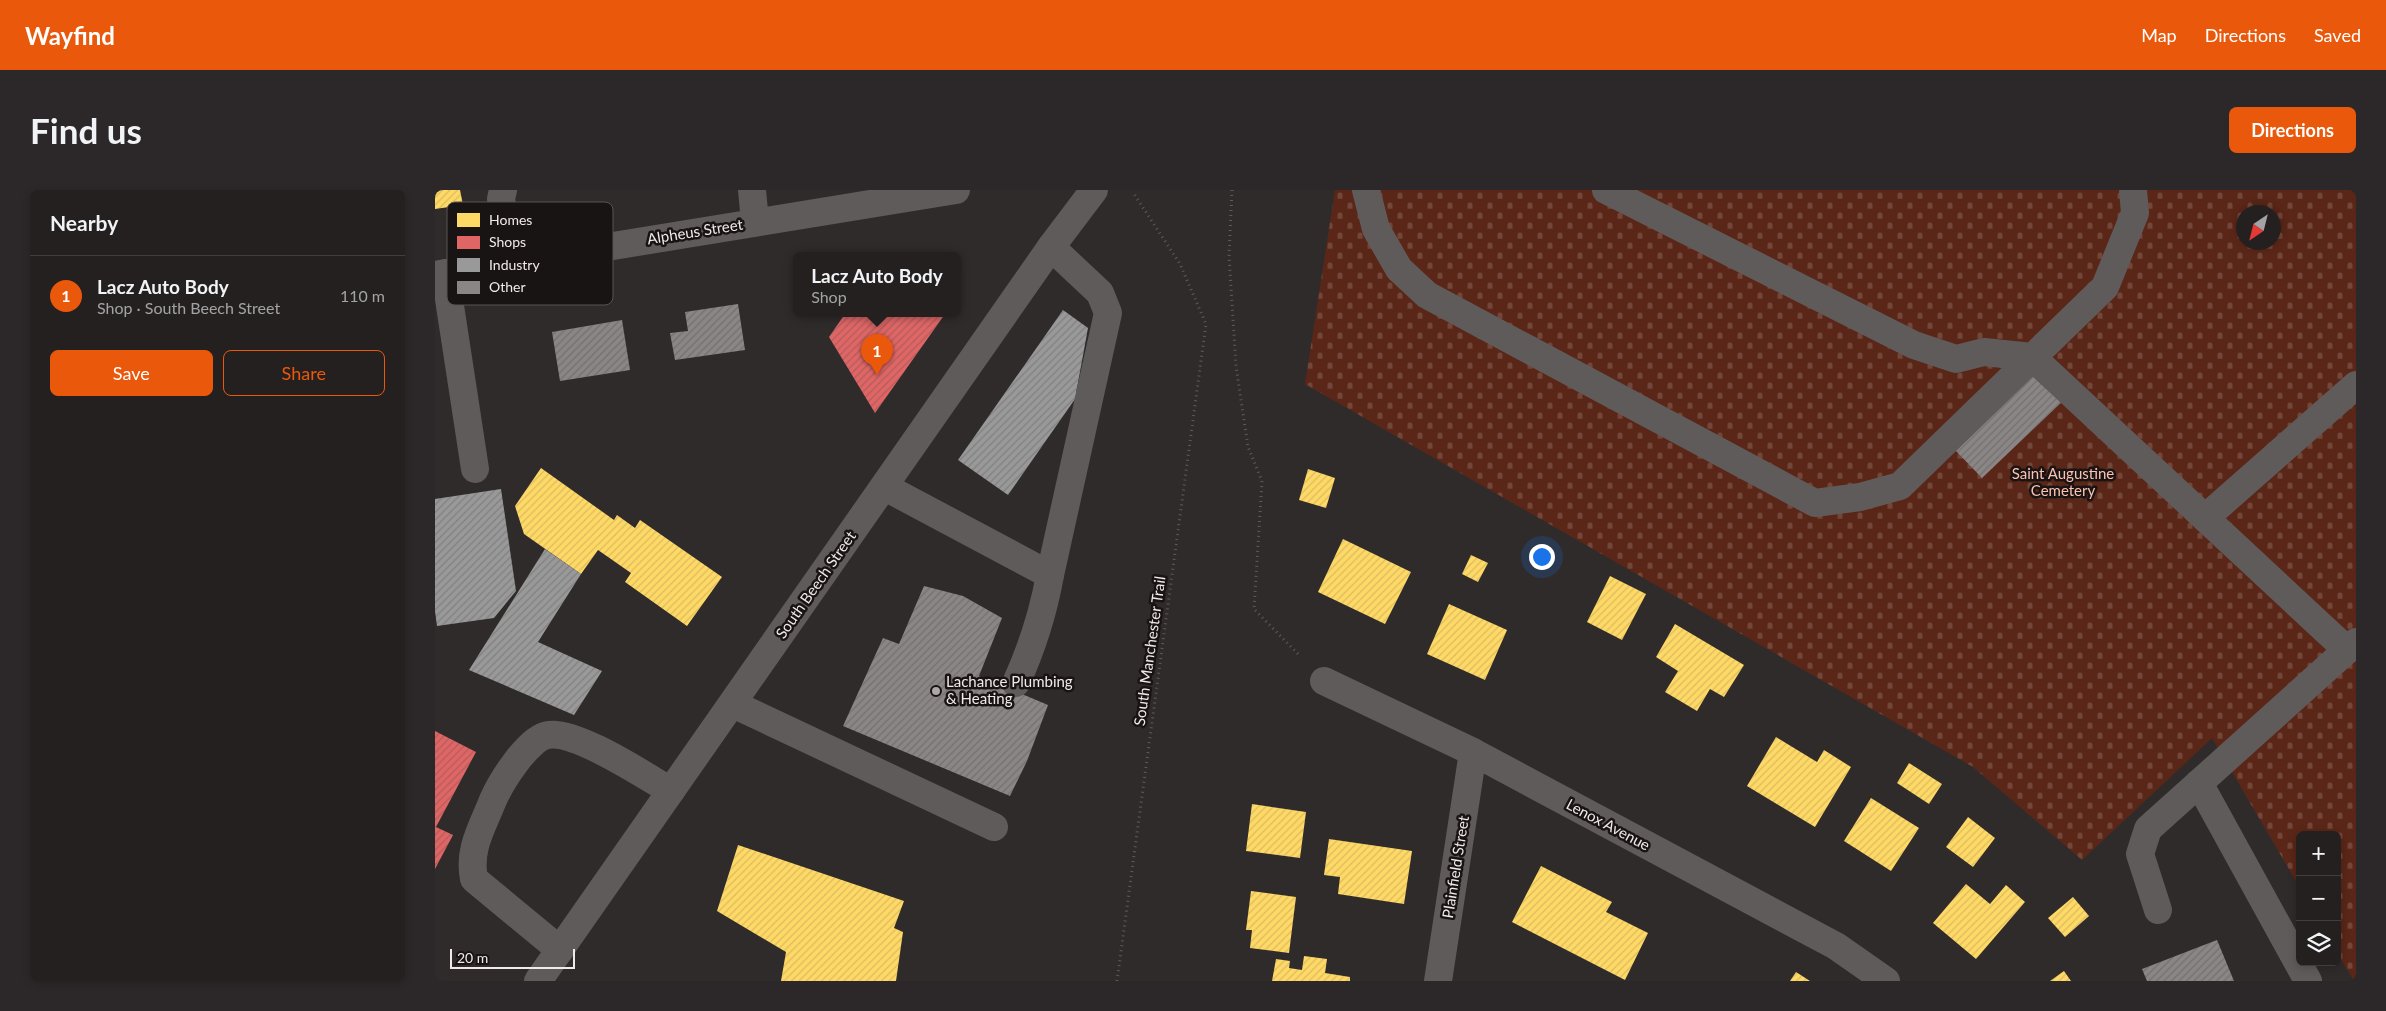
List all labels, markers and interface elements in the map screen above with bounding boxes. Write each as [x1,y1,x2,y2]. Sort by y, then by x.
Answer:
text: Wayfind [25,21,115,50]
text: Map [2141,24,2177,46]
text: Directions [2205,24,2286,46]
text: Saved [2314,24,2361,46]
button: Directions [2229,107,2356,153]
text: Find us [30,109,142,151]
legend [447,202,613,305]
north arrow [2236,205,2281,250]
text: Nearby [50,210,118,235]
text: Homes [489,211,532,228]
street label: Alpheus Street [646,214,745,247]
text: Shops [489,233,526,250]
popup [793,252,961,317]
text: Industry [489,256,540,273]
text: Lacz Auto Body [811,264,943,287]
text: Lacz Auto Body [97,275,229,298]
text: Other [489,278,526,295]
text: 1 [61,286,71,305]
text: 110 m [340,286,385,305]
text: Shop [811,287,847,306]
text: Shop · South Beech Street [97,298,280,317]
pin: 1 [861,334,893,375]
button: Save [50,350,213,396]
button: Share [223,350,385,396]
park label: Saint Augustine Cemetery [2012,464,2114,499]
street label: South Beech Street [771,527,859,642]
your location [1529,544,1555,570]
street label: South Manchester Trail [1130,575,1168,727]
place label: Lachance Plumbing & Heating [946,672,1073,707]
marker: Lachance Plumbing & Heating [930,685,942,697]
street label: Lenox Avenue [1564,795,1653,854]
street label: Plainfield Street [1438,814,1472,919]
map controls [2296,831,2341,966]
button: + [2296,831,2341,876]
button: − [2296,876,2341,921]
button: layers [2296,921,2341,966]
scale bar [450,946,575,969]
text: 20 m [457,949,488,966]

